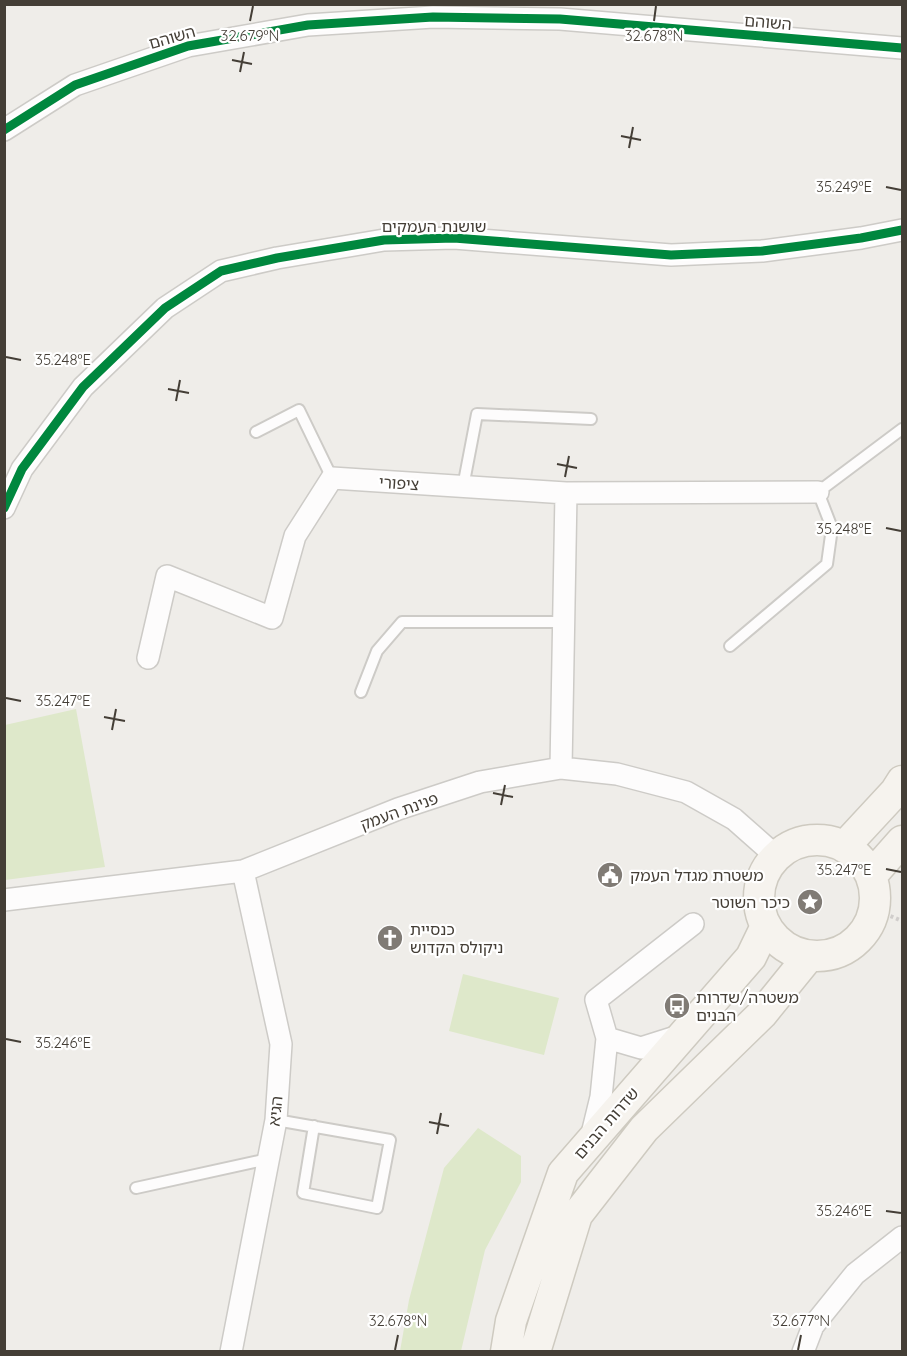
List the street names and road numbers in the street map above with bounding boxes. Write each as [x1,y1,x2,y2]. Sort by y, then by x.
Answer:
street label: השוהם [743,10,793,34]
street label: השוהם [146,21,198,53]
street label: שושנת העמקים [382,216,486,236]
street label: ציפורי [378,472,420,494]
street label: פנינת העמק [357,788,441,834]
street label: שדרות הבנים [569,1083,643,1163]
street label: הגיא [263,1095,287,1127]

